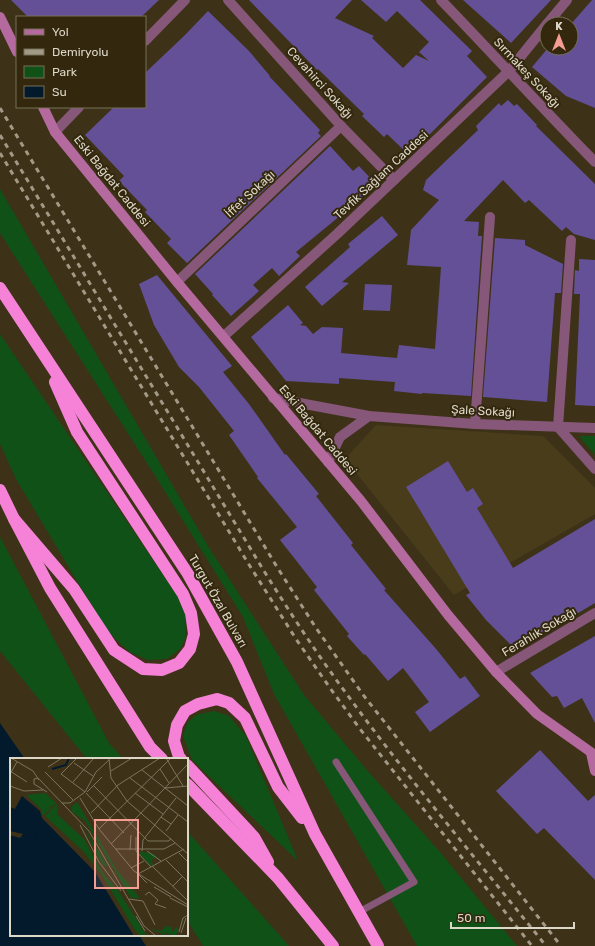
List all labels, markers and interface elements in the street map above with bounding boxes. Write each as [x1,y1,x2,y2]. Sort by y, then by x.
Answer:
legend [16,16,146,108]
north arrow [539,16,579,56]
text: K [555,20,563,33]
text: Yol [52,25,69,39]
street label: Sırmakeş Sokağı [491,35,563,111]
street label: Cevahirci Sokağı [284,44,356,122]
text: Demiryolu [52,45,109,59]
text: Park [52,65,78,79]
text: Su [52,85,67,99]
street label: Tevfik Sağlam Caddesi [331,128,431,222]
street label: Eski Bağdat Caddesi [71,133,153,229]
street label: İffet Sokağı [222,167,278,221]
street label: Eski Bağdat Caddesi [276,382,360,478]
street label: Şale Sokağı [451,402,515,420]
street label: Turgut Özal Bulvarı [186,552,250,650]
street label: Ferahlık Sokağı [499,604,579,660]
inset map [10,758,188,936]
scale bar [451,904,574,930]
text: 50 m [457,911,485,925]

